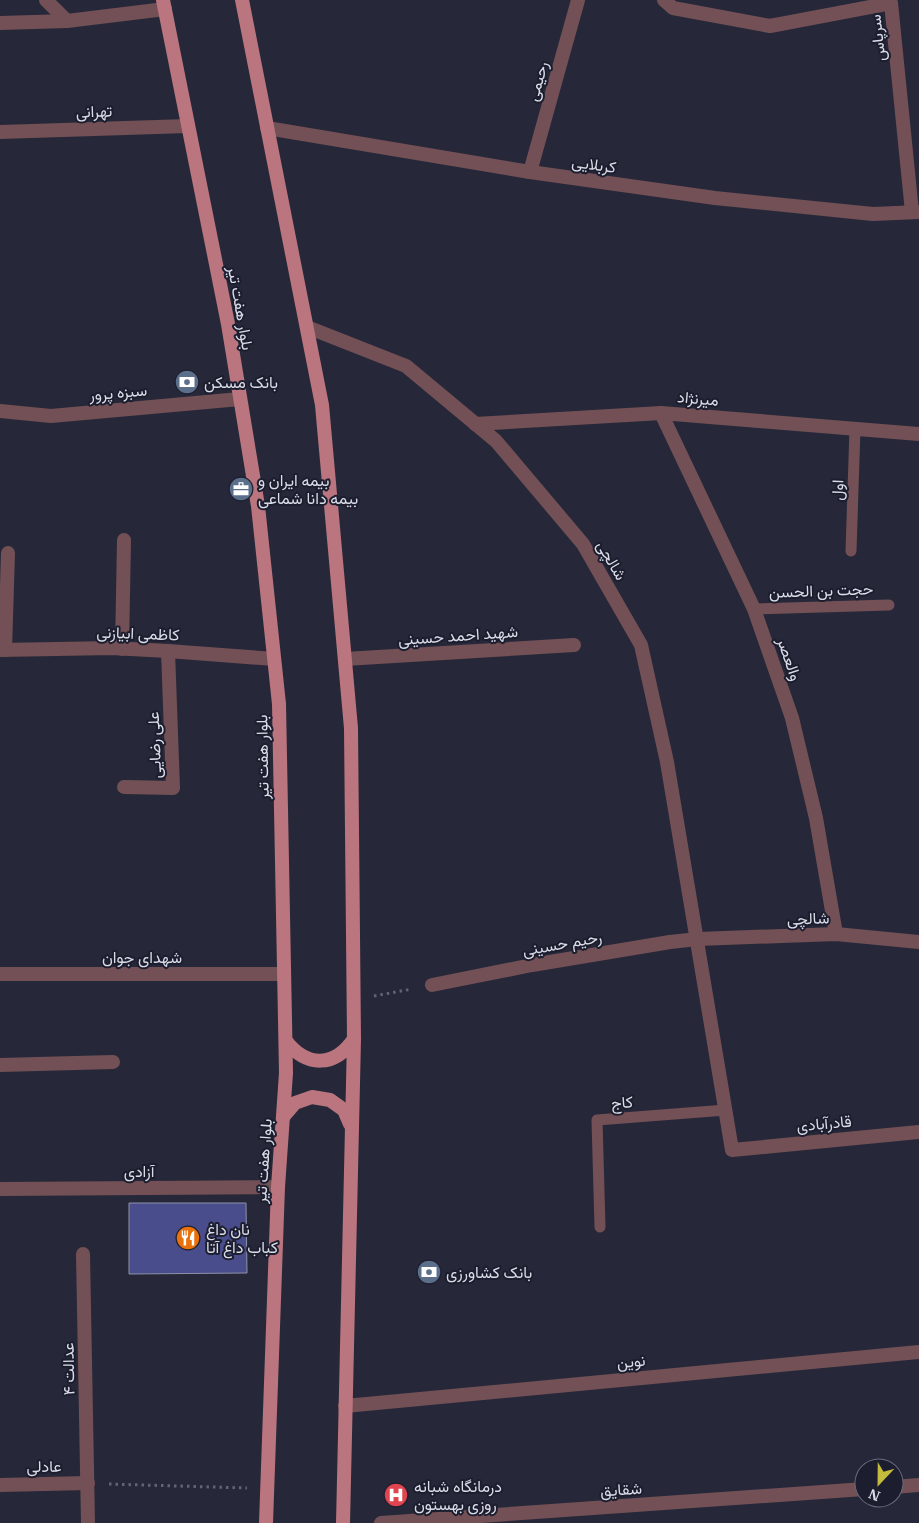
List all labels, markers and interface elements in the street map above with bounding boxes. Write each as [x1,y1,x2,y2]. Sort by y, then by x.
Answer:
street label: سرپاس [865,13,891,62]
street label: رحیمی [522,59,553,104]
street label: تهرانی [75,100,113,123]
street label: کربلایی [570,151,618,178]
street label: بلوار هفت تیر [223,263,258,352]
bank icon: بانک مسکن [174,369,200,395]
place label: بانک مسکن [204,372,278,393]
street label: سبزه پرور [87,379,148,407]
street label: میرنژاد [676,386,720,411]
place label: بیمه ایران و بیمه دانا شماعی [258,470,358,509]
office icon: بیمه ایران و بیمه دانا شماعی [228,476,254,502]
street label: اول [827,479,848,501]
street label: شالچی [591,537,631,584]
street label: حجت بن الحسن [768,578,874,603]
street label: شهید احمد حسینی [397,621,519,650]
street label: کاظمی ابیازنی [96,622,180,645]
street label: والعصر [772,634,807,684]
street label: علی رضایی [143,711,166,779]
street label: بلوار هفت تیر [251,714,274,801]
street label: شالچی [786,907,830,931]
street label: رحیم حسینی [521,926,604,961]
street label: شهدای جوان [102,947,182,968]
street label: کاج [610,1091,634,1115]
street label: قادرآبادی [796,1111,852,1136]
street label: بلوار هفت تیر [250,1118,277,1205]
street label: آزادی [124,1161,156,1182]
place label: نان داغ کباب داغ آتا [206,1219,278,1259]
restaurant icon: نان داغ کباب داغ آتا [175,1225,201,1251]
bank icon: بانک کشاورزی [416,1259,442,1285]
place label: بانک کشاورزی [446,1262,532,1283]
street label: عدالت ۴ [58,1342,78,1396]
street label: نوین [616,1350,646,1373]
street label: عادلی [26,1456,62,1477]
north arrow [854,1458,904,1508]
place label: درمانگاه شبانه روزی بهستون [414,1476,502,1515]
street label: شقایق [599,1478,643,1501]
hospital icon: درمانگاه شبانه روزی بهستون [383,1482,409,1508]
text: N [866,1485,883,1505]

